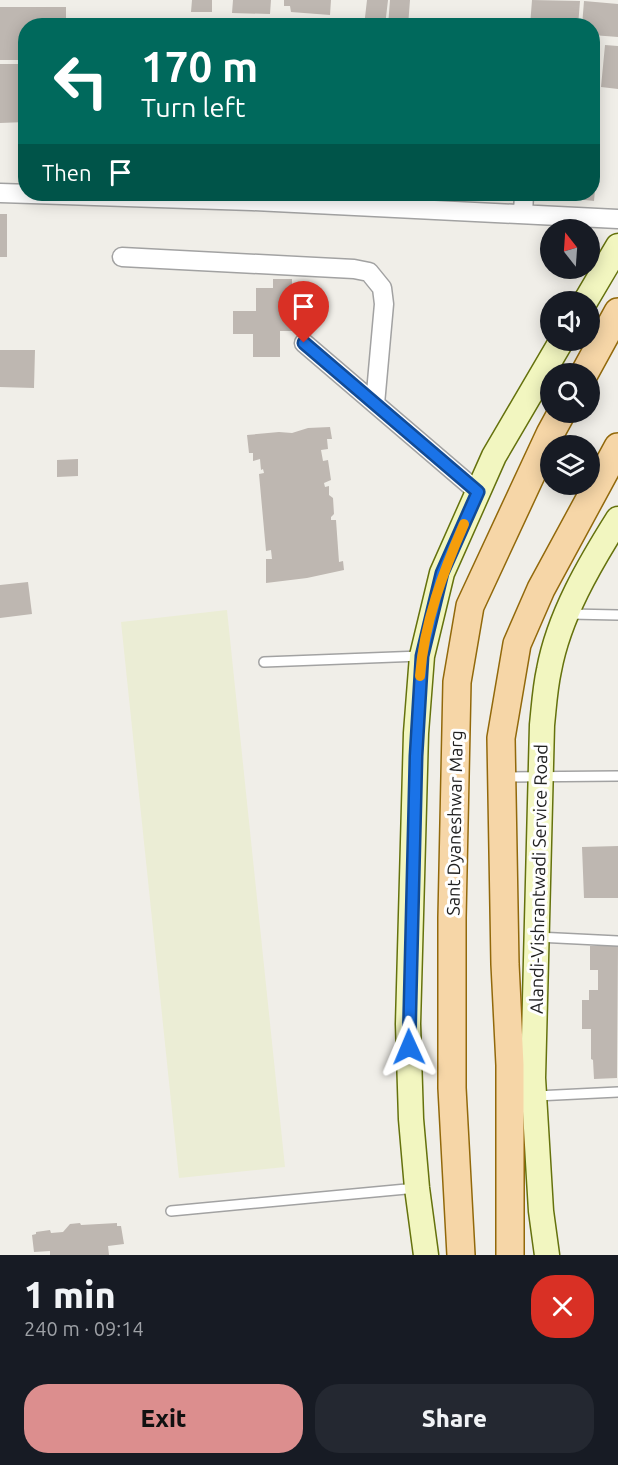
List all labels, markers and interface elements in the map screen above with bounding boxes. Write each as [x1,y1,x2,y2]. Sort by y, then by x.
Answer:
icon: left [42,42,120,120]
text: 170 m [141,43,258,90]
text: Turn left [141,92,245,122]
icon: arrive [104,156,137,189]
text: Then [42,160,92,185]
north arrow [540,219,600,279]
map controls [540,219,600,495]
pin [278,281,329,343]
icon: arrive [287,290,320,323]
button: sound [540,291,600,351]
button: search [540,363,600,423]
button: layers [540,435,600,495]
street label: Sant Dyaneshwar Marg [442,730,466,916]
street label: Alandi-Vishrantwadi Service Road [526,744,550,1014]
position arrow [377,1015,441,1079]
text: 1 min [24,1274,116,1315]
button: close [531,1275,594,1338]
text: 240 m · 09:14 [24,1317,144,1340]
button: Exit [24,1384,303,1453]
button: Share [315,1384,594,1453]

